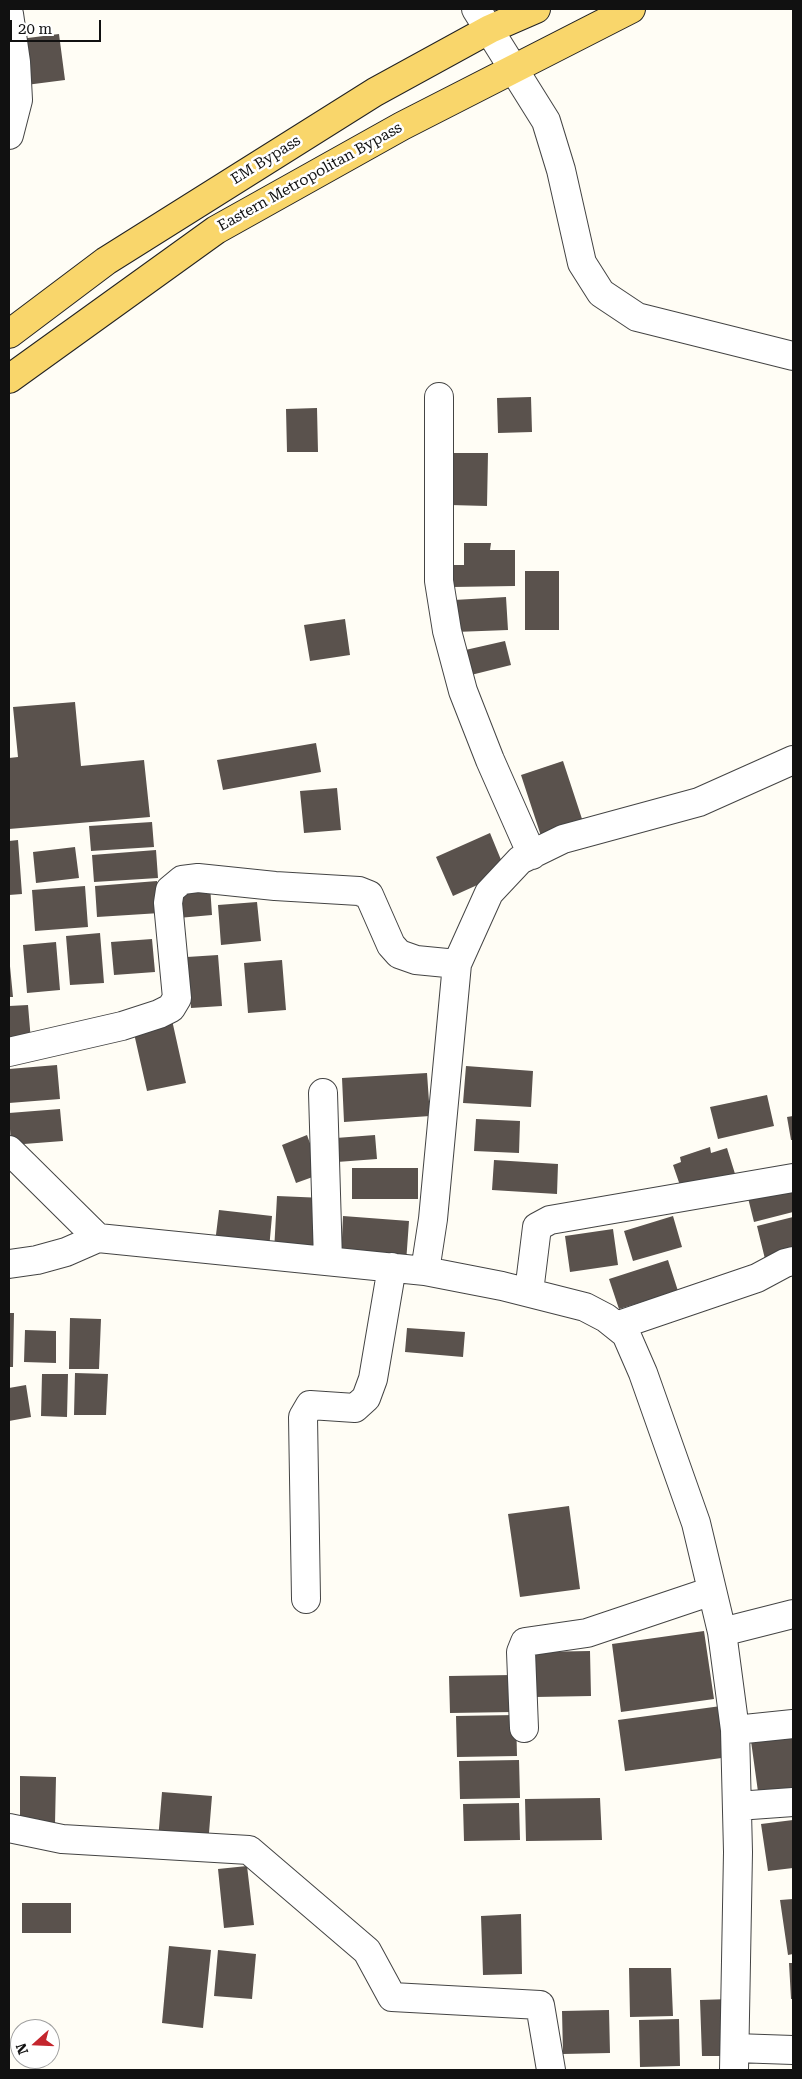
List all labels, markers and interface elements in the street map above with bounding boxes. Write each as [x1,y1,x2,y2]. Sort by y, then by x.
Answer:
scale bar [12,10,104,42]
text: 20 m [18,20,52,38]
street label: Eastern Metropolitan Bypass [215,119,405,235]
street label: EM Bypass [228,132,304,188]
north arrow [10,2019,60,2069]
text: N [12,2041,31,2057]

